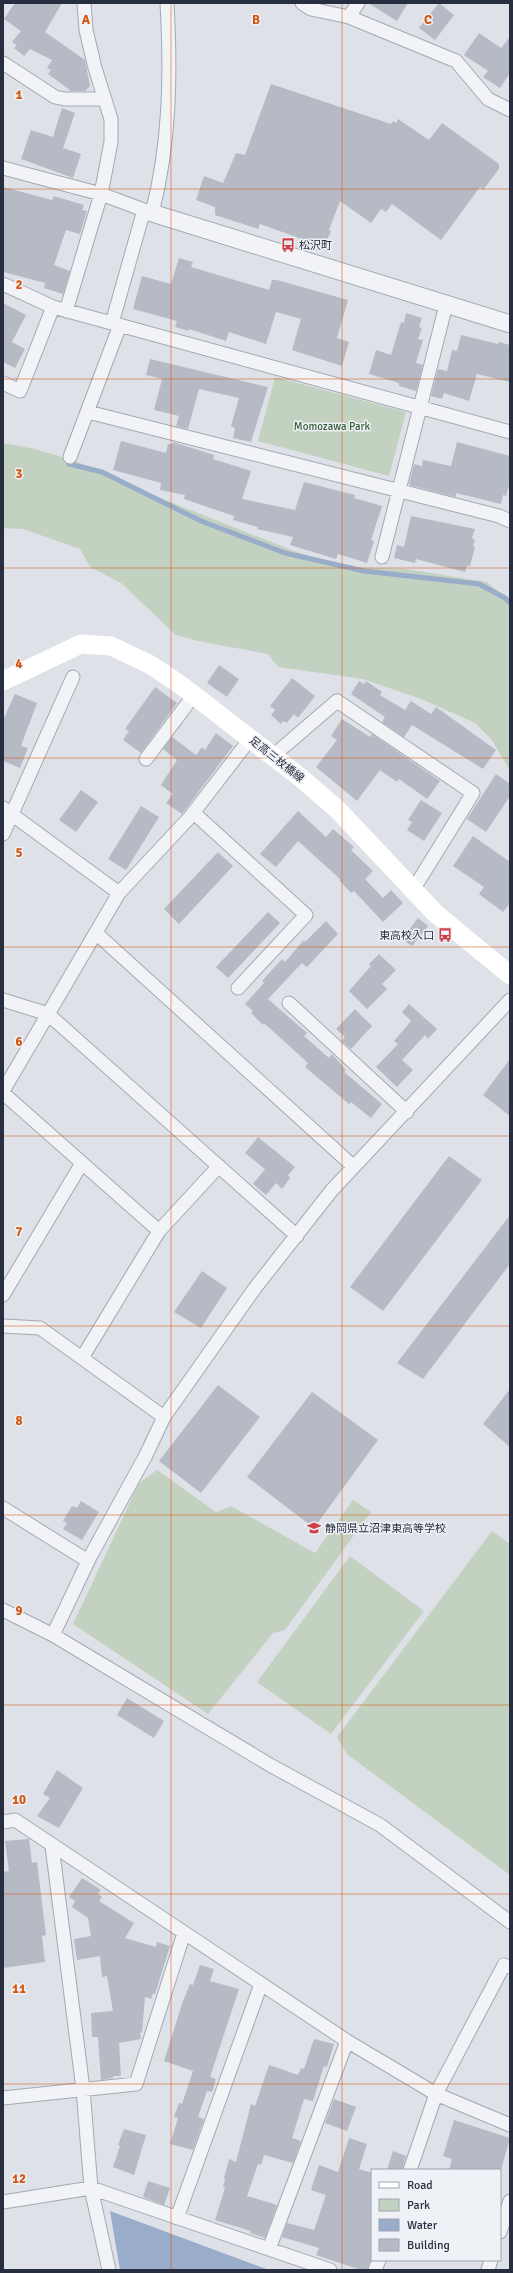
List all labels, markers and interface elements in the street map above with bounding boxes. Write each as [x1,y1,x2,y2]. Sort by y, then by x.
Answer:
text: A [82,12,91,28]
text: B [252,12,260,28]
text: C [424,12,432,28]
text: 1 [15,87,23,103]
bus stop icon: 松沢町 [280,237,296,253]
place label: 松沢町 [299,239,332,252]
text: 2 [15,277,23,293]
park label: Momozawa Park [294,420,371,433]
text: 3 [15,466,23,482]
text: 4 [15,656,23,672]
street label: 足高三枚橋線 [247,734,307,785]
text: 5 [15,845,23,861]
bus stop icon: 東高校入口 [437,927,453,943]
place label: 東高校入口 [379,929,434,942]
text: 6 [15,1034,23,1050]
text: 7 [15,1224,23,1240]
text: 8 [15,1413,23,1429]
school or university icon: 静岡県立沼津東高等学校 [306,1520,322,1536]
place label: 静岡県立沼津東高等学校 [325,1522,446,1535]
text: 9 [15,1603,23,1619]
text: 10 [12,1792,26,1808]
text: 11 [12,1981,26,1997]
legend [371,2169,501,2261]
text: 12 [12,2171,26,2187]
text: Road [407,2178,433,2193]
text: Park [407,2198,430,2213]
text: Water [407,2218,438,2233]
text: Building [407,2238,450,2253]

